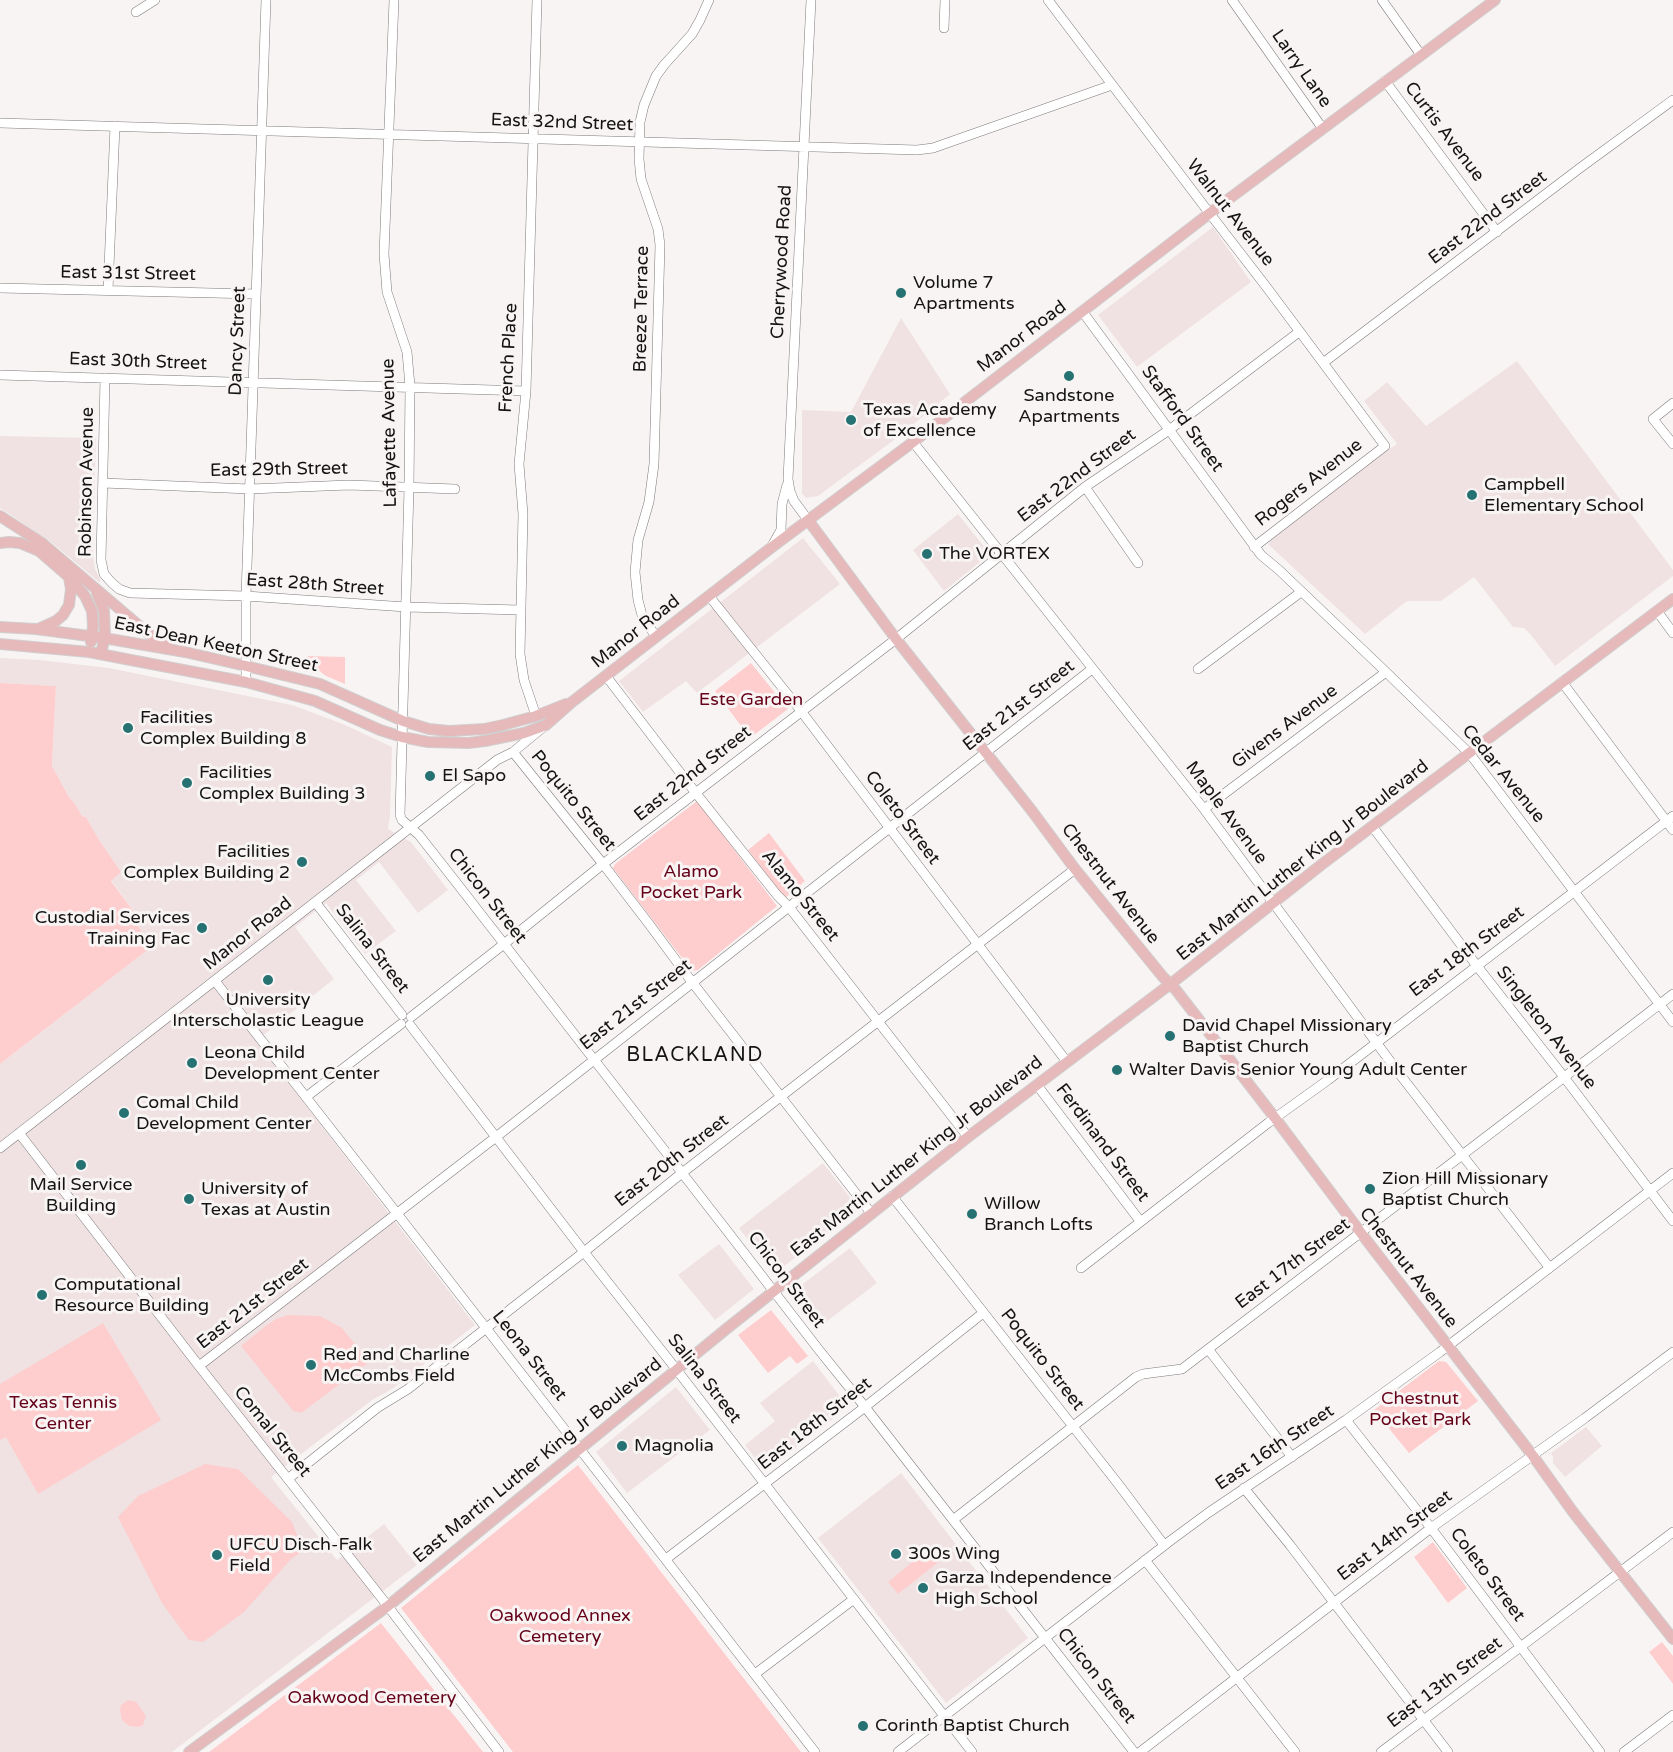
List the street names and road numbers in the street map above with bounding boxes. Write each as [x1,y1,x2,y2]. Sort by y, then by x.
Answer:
street label: Larry Lane [1266,26,1336,112]
street label: Curtis Avenue [1399,78,1489,186]
street label: East 32nd Street [490,110,634,136]
street label: Walnut Avenue [1182,155,1278,271]
street label: East 22nd Street [1425,166,1551,270]
street label: Cherrywood Road [767,184,797,340]
street label: Breeze Terrace [630,245,654,373]
street label: East 31st Street [60,262,196,286]
street label: Dancy Street [225,286,251,396]
street label: Manor Road [973,296,1071,378]
street label: French Place [495,303,523,413]
street label: East 30th Street [69,349,207,375]
street label: Lafayette Avenue [378,358,402,508]
street label: Stafford Street [1136,362,1228,476]
street label: Robinson Avenue [75,407,99,557]
street label: East 22nd Street [1014,424,1140,528]
street label: Rogers Avenue [1251,434,1367,532]
street label: East 29th Street [210,458,348,482]
street label: East 28th Street [245,569,385,601]
street label: Manor Road [588,591,684,673]
street label: East Dean Keeton Street [112,613,320,677]
street label: East 21st Street [959,656,1079,756]
street label: Givens Avenue [1228,680,1342,774]
street label: Cedar Avenue [1457,721,1549,827]
street label: East 22nd Street [630,722,756,826]
street label: Poquito Street [526,746,620,856]
street label: East Martin Luther King Jr Boulevard [1173,756,1433,966]
street label: Maple Avenue [1180,758,1272,868]
street label: Coleto Street [860,767,944,869]
street label: Chestnut Avenue [1056,819,1164,949]
street label: Chicon Street [443,844,531,948]
street label: Alamo Street [757,846,843,946]
street label: Manor Road [200,893,296,975]
street label: Salina Street [330,900,414,998]
street label: East 18th Street [1405,902,1529,1002]
street label: East 21st Street [576,955,696,1055]
street label: Singleton Avenue [1491,962,1601,1094]
street label: East Martin Luther King Jr Boulevard [787,1052,1047,1262]
street label: Ferdinand Street [1051,1080,1153,1206]
street label: East 20th Street [611,1110,733,1212]
street label: Chestnut Avenue [1354,1203,1462,1333]
street label: East 17th Street [1231,1214,1355,1314]
street label: Chicon Street [743,1227,829,1333]
street label: East 21st Street [193,1254,313,1354]
street label: Poquito Street [996,1305,1088,1415]
street label: Leona Street [487,1307,571,1405]
street label: Salina Street [662,1330,746,1428]
street label: East Martin Luther King Jr Boulevard [409,1354,667,1568]
street label: East 18th Street [754,1373,876,1475]
street label: Comal Street [229,1382,315,1482]
street label: East 16th Street [1212,1400,1338,1496]
street label: East 14th Street [1333,1486,1457,1586]
street label: Coleto Street [1445,1524,1529,1626]
street label: Chicon Street [1052,1624,1140,1728]
street label: East 13th Street [1383,1633,1507,1733]

